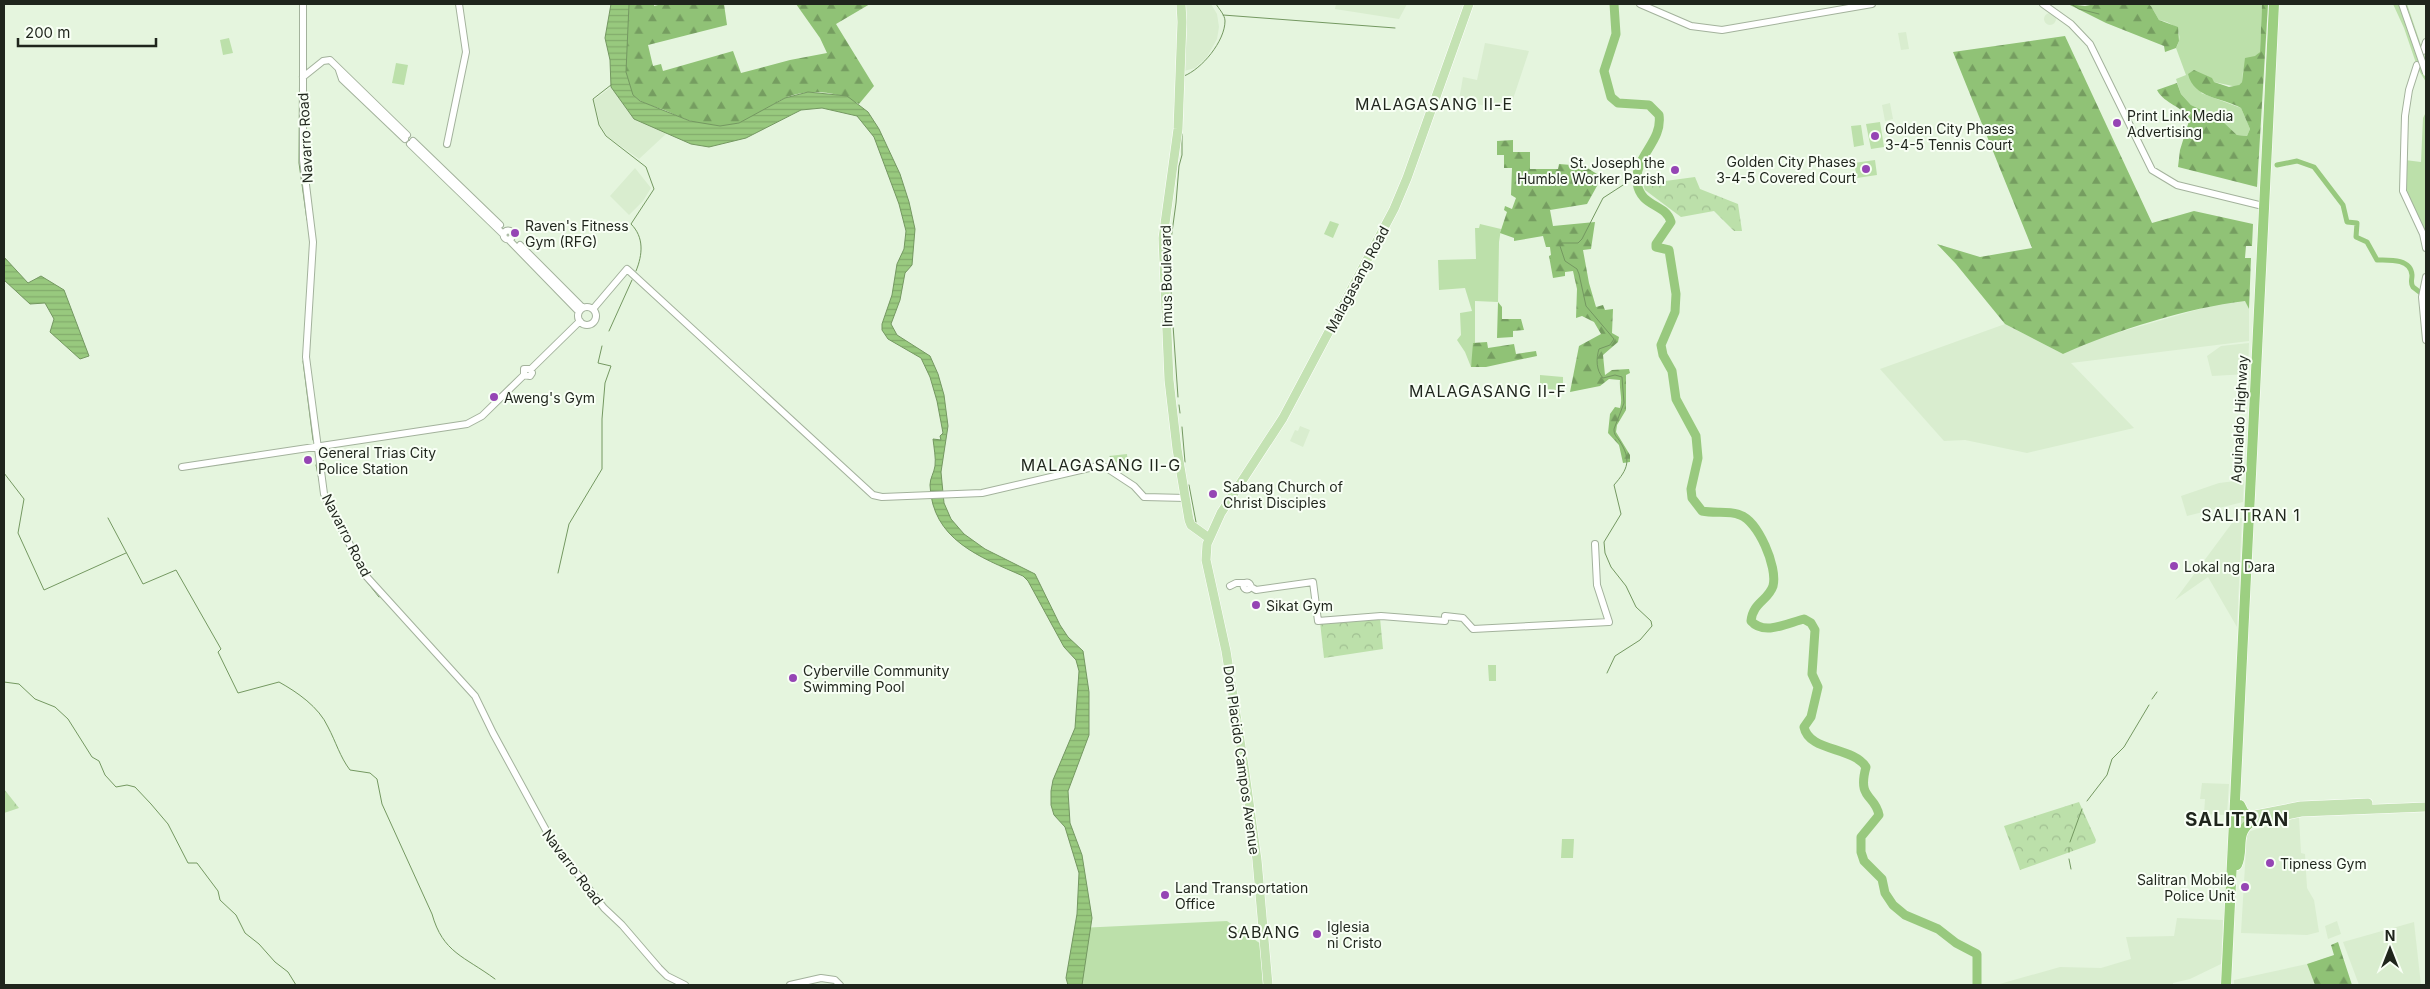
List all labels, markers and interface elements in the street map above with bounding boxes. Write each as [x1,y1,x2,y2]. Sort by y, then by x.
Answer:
scale bar [18,15,155,47]
text: 200 m [25,23,70,42]
street label: Navarro Road [294,92,316,184]
district label: MALAGASANG II-E [1355,94,1513,114]
place label: Print Link Media Advertising [2127,107,2233,140]
marker: Print Link Media Advertising [2111,117,2123,129]
place label: Golden City Phases 3-4-5 Tennis Court [1885,120,2014,153]
marker: Golden City Phases 3-4-5 Tennis Court [1869,130,1881,142]
place label: Golden City Phases 3-4-5 Covered Court [1716,153,1856,186]
place label: St. Joseph the Humble Worker Parish [1517,154,1665,187]
marker: Golden City Phases 3-4-5 Covered Court [1860,163,1872,175]
marker: St. Joseph the Humble Worker Parish [1669,164,1681,176]
place label: Raven's Fitness Gym (RFG) [525,217,629,250]
street label: Malagasang Road [1322,223,1392,335]
street label: Imus Boulevard [1157,225,1175,327]
marker: Raven's Fitness Gym (RFG) [509,227,521,239]
street label: Aguinaldo Highway [2227,355,2251,483]
district label: MALAGASANG II-F [1409,381,1567,401]
place label: Aweng's Gym [504,389,595,406]
marker: Aweng's Gym [488,391,500,403]
place label: General Trias City Police Station [318,444,436,477]
marker: General Trias City Police Station [302,454,314,466]
district label: MALAGASANG II-G [1021,455,1181,475]
place label: Sabang Church of Christ Disciples [1223,478,1343,511]
marker: Sabang Church of Christ Disciples [1207,488,1219,500]
street label: Navarro Road [319,491,375,579]
district label: SALITRAN 1 [2201,505,2301,525]
place label: Lokal ng Dara [2184,558,2275,575]
marker: Lokal ng Dara [2168,560,2180,572]
place label: Sikat Gym [1266,597,1333,614]
marker: Sikat Gym [1250,599,1262,611]
place label: Cyberville Community Swimming Pool [803,662,949,695]
street label: Don Placido Campos Avenue [1220,664,1264,856]
marker: Cyberville Community Swimming Pool [787,672,799,684]
district label: SALITRAN [2185,808,2289,831]
street label: Navarro Road [539,826,607,908]
place label: Tipness Gym [2280,855,2367,872]
marker: Tipness Gym [2264,857,2276,869]
place label: Salitran Mobile Police Unit [2137,871,2235,904]
place label: Land Transportation Office [1175,879,1308,912]
marker: Salitran Mobile Police Unit [2239,881,2251,893]
marker: Land Transportation Office [1159,889,1171,901]
place label: Iglesia ni Cristo [1327,918,1382,951]
district label: SABANG [1228,922,1300,942]
north arrow [2365,924,2415,974]
text: N [2385,927,2395,944]
marker: Iglesia ni Cristo [1311,928,1323,940]

